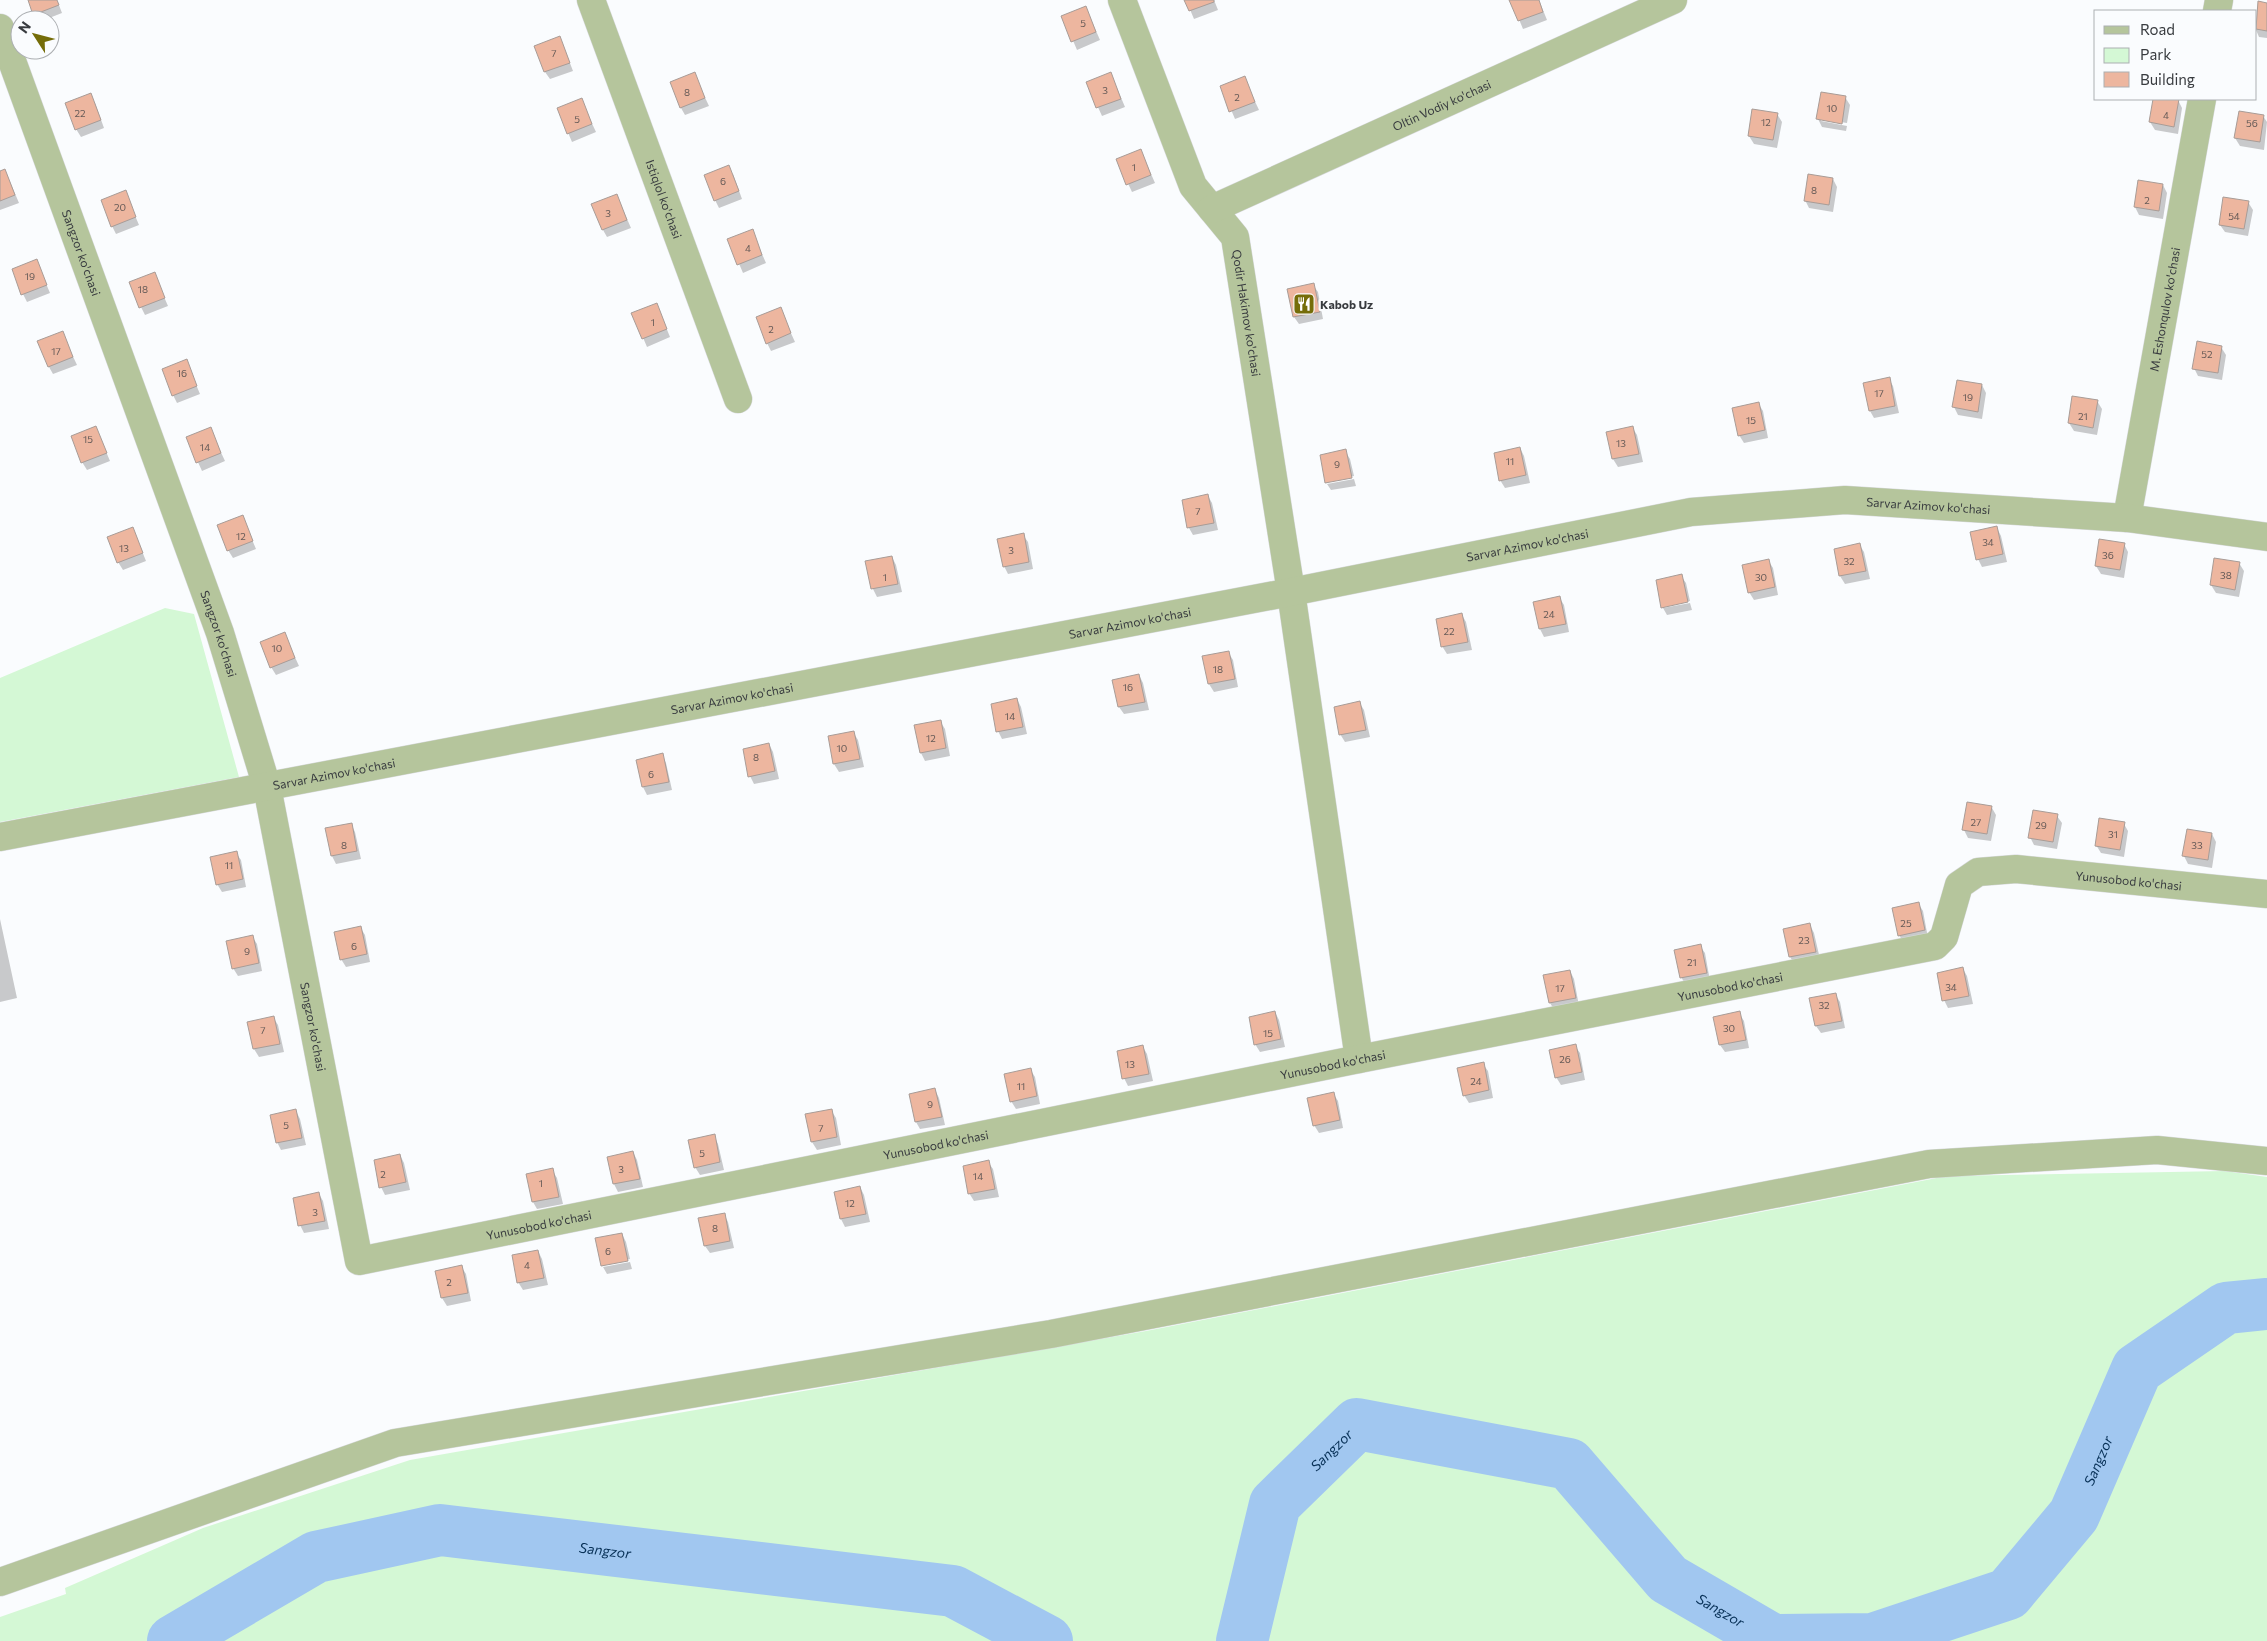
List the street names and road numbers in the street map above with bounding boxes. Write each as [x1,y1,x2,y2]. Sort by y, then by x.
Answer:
street label: Oltin Vodiy ko'chasi [1390,77,1493,133]
street label: Istiqlol ko'chasi [643,158,685,240]
street label: Sangzor ko'chasi [60,208,104,298]
street label: M. Eshonqulov ko'chasi [2146,246,2182,373]
street label: Qodir Hakimov ko'chasi [1230,248,1264,377]
street label: Sarvar Azimov ko'chasi [1866,494,1991,516]
street label: Sarvar Azimov ko'chasi [1465,526,1590,564]
street label: Sangzor ko'chasi [198,588,240,679]
street label: Sarvar Azimov ko'chasi [1067,604,1192,641]
street label: Sarvar Azimov ko'chasi [670,680,794,717]
street label: Sarvar Azimov ko'chasi [272,755,396,792]
street label: Yunusobod ko'chasi [2075,868,2183,892]
street label: Yunusobod ko'chasi [1676,969,1784,1003]
street label: Sangzor ko'chasi [298,981,329,1073]
street label: Yunusobod ko'chasi [1279,1047,1387,1082]
street label: Yunusobod ko'chasi [882,1127,990,1162]
street label: Yunusobod ko'chasi [485,1207,593,1242]

